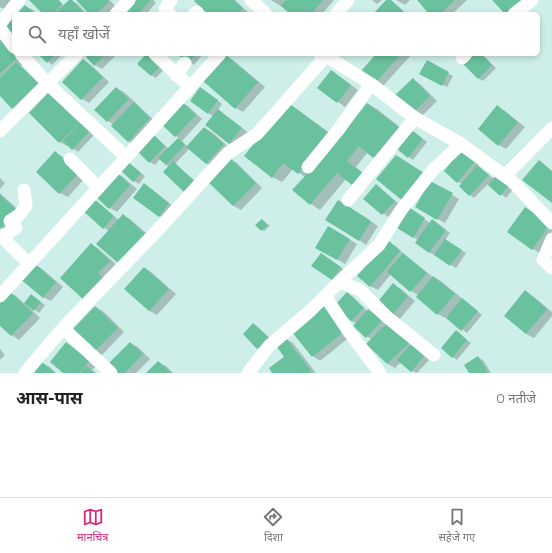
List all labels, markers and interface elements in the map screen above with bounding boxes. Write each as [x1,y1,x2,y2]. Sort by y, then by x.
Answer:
search box [12,12,540,56]
icon: search [26,23,48,45]
text: यहाँ खोजें [58,24,110,43]
text: आस-पास [16,388,83,408]
text: 0 नतीजे [496,390,536,406]
tab: मानचित्र [77,506,108,545]
tab: दिशा [262,506,284,545]
tab: सहेजे गए [438,506,475,545]

